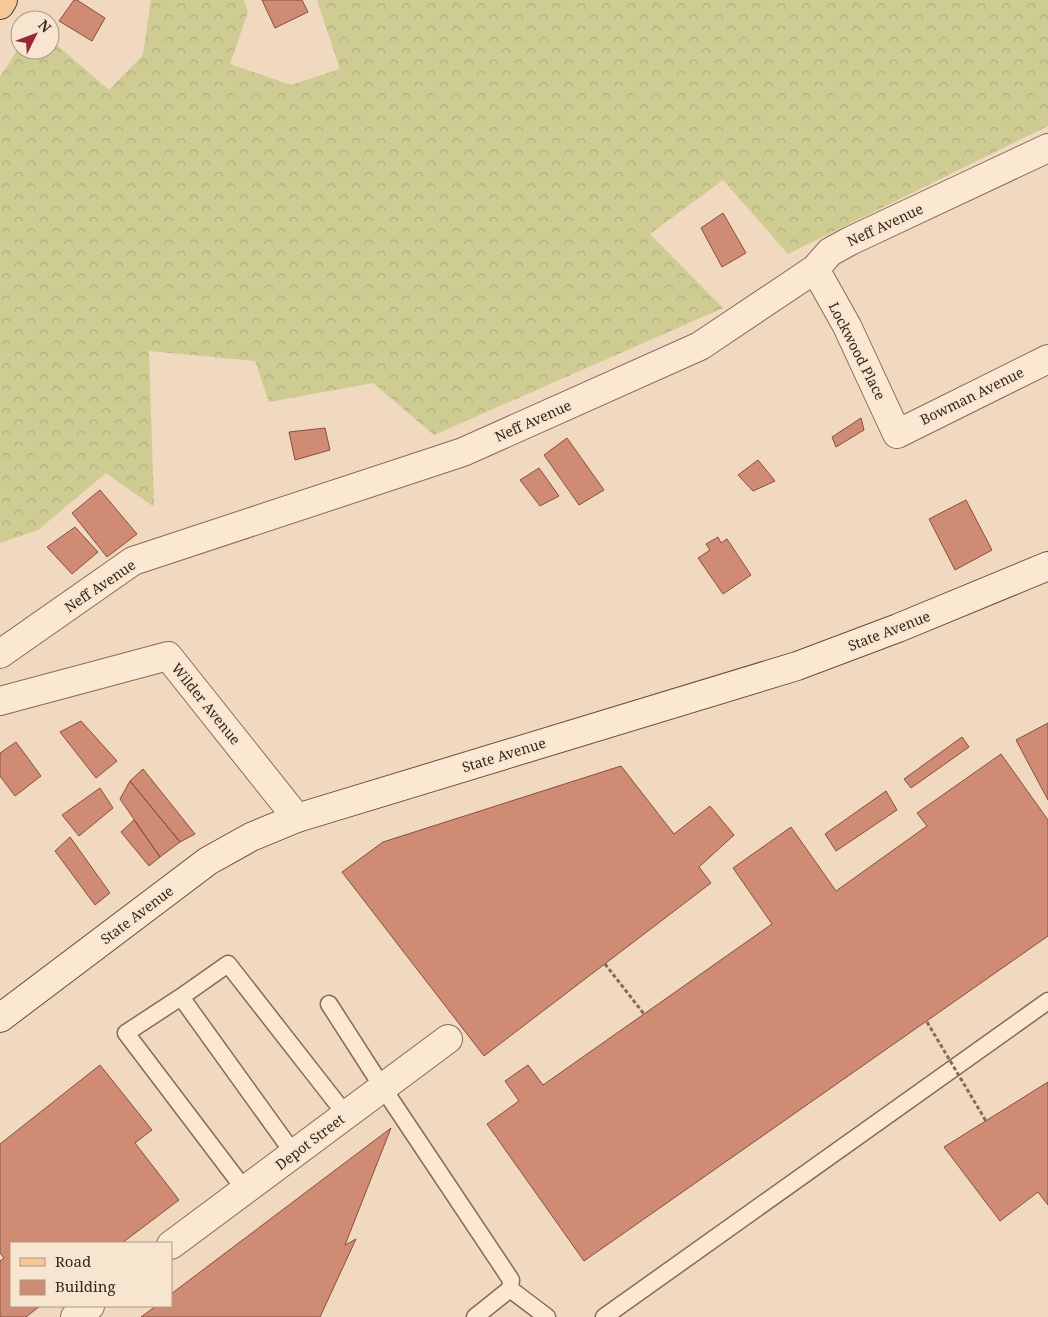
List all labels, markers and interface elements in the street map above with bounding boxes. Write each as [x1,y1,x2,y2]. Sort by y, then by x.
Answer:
north arrow [10,10,60,60]
text: N [34,16,56,36]
street label: Neff Avenue [844,199,926,250]
street label: Lockwood Place [825,299,890,403]
street label: Bowman Avenue [917,362,1027,429]
street label: Neff Avenue [492,395,574,446]
street label: Neff Avenue [61,555,139,616]
street label: State Avenue [845,606,933,655]
street label: Wilder Avenue [168,659,245,748]
street label: State Avenue [460,733,548,776]
street label: State Avenue [96,881,177,948]
street label: Depot Street [271,1109,348,1174]
legend [10,1242,172,1307]
text: Road [55,1251,91,1271]
text: Building [55,1276,116,1296]

